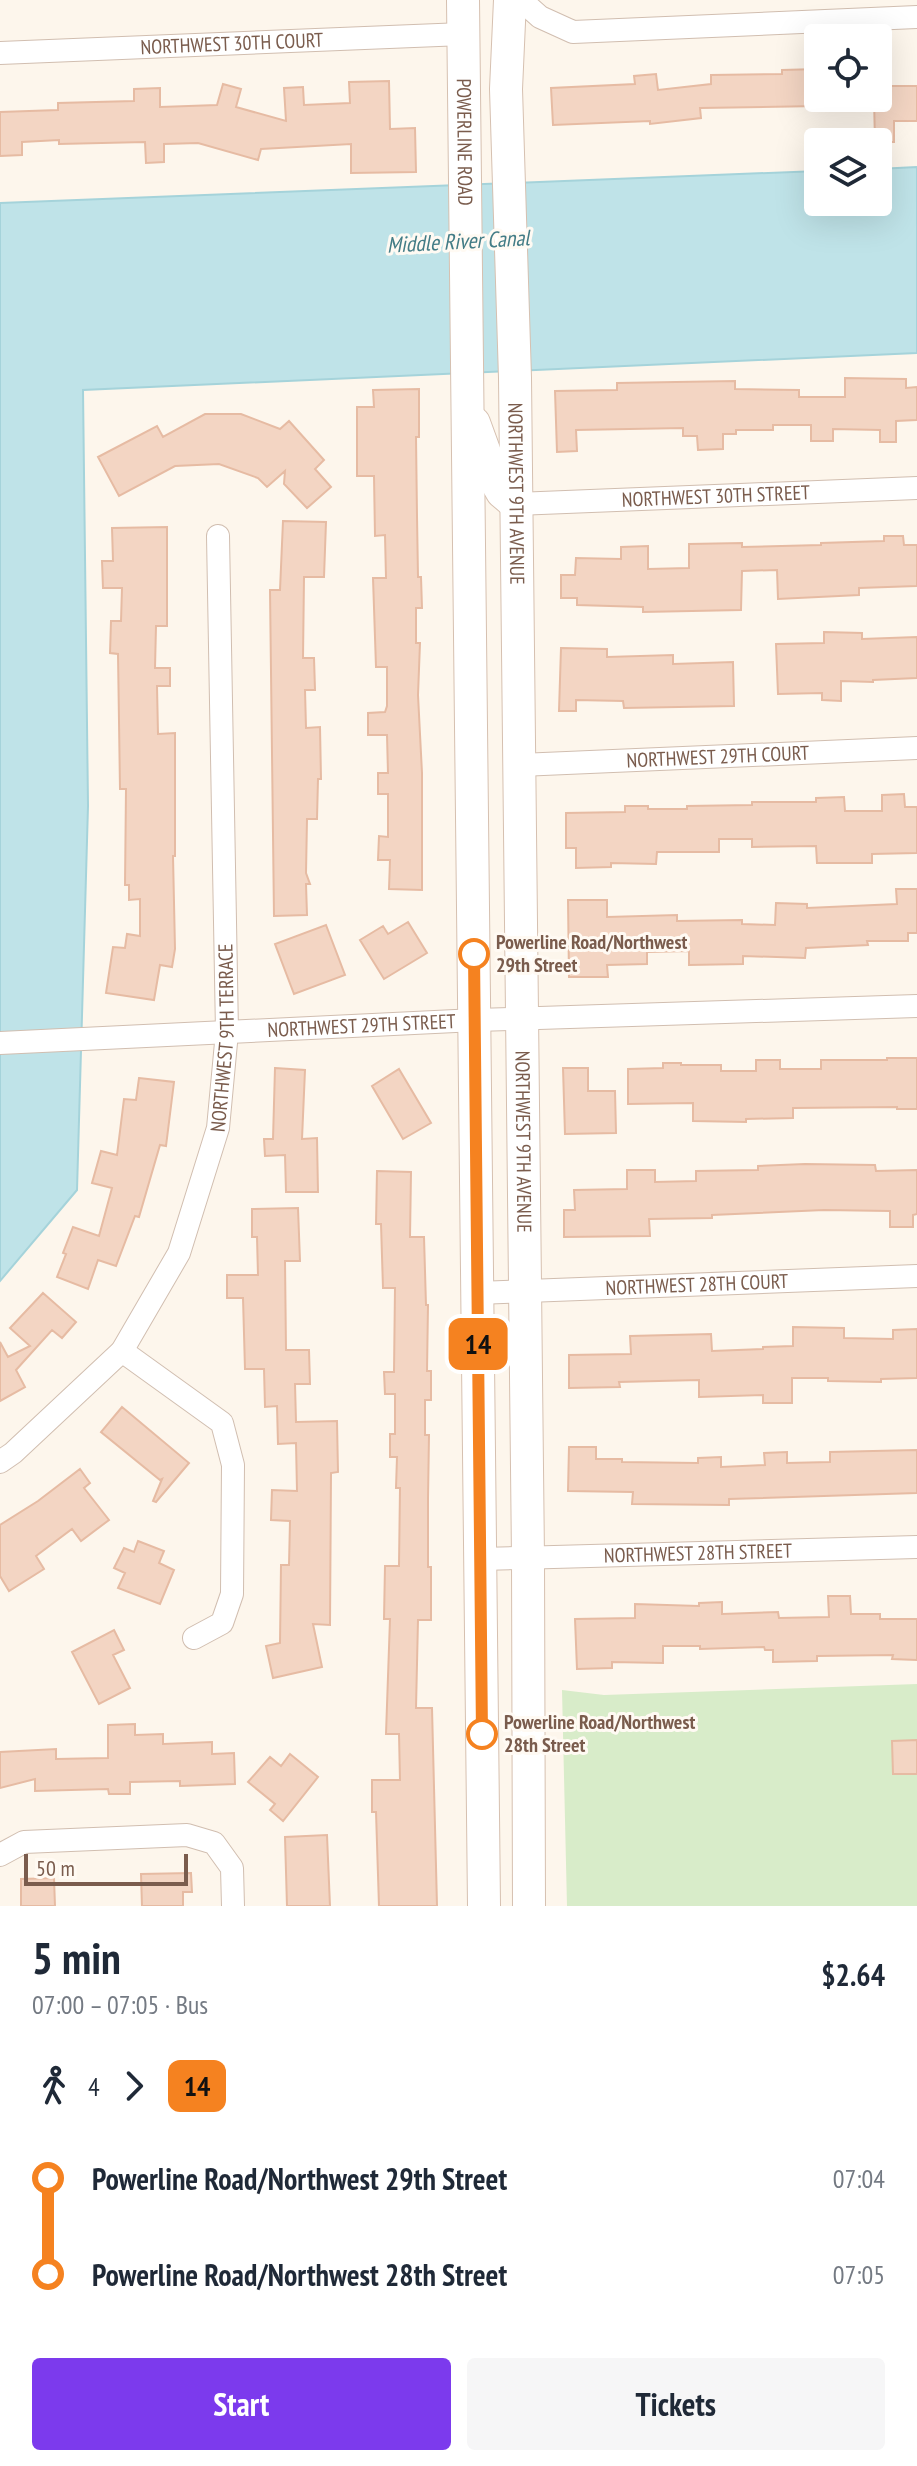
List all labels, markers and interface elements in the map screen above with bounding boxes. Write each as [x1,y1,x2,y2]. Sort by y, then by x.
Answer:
map controls [804,24,892,216]
button: locate [804,24,892,112]
street label: NORTHWEST 30TH COURT [140,27,324,60]
street label: POWERLINE ROAD [451,78,478,206]
button: layers [804,128,892,216]
water label: Middle River Canal [386,223,532,259]
street label: NORTHWEST 9TH AVENUE [502,403,530,585]
street label: NORTHWEST 30TH STREET [621,479,811,513]
street label: NORTHWEST 29TH COURT [626,740,810,773]
place label: Powerline Road/Northwest 29th Street [496,929,687,978]
marker: Powerline Road/Northwest 29th Street [459,939,489,969]
street label: NORTHWEST 9TH TERRACE [205,943,240,1133]
street label: NORTHWEST 29TH STREET [267,1008,456,1043]
street label: NORTHWEST 9TH AVENUE [509,1051,537,1233]
street label: NORTHWEST 28TH COURT [605,1268,789,1301]
line badge: 14 [442,1318,514,1370]
text: 14 [465,1325,491,1362]
street label: NORTHWEST 28TH STREET [603,1537,793,1569]
place label: Powerline Road/Northwest 28th Street [504,1709,695,1758]
marker: Powerline Road/Northwest 28th Street [467,1719,497,1749]
scale bar [24,1850,188,1886]
text: 50 m [36,1854,75,1882]
text: 5 min [32,1929,121,1986]
text: $2.64 [821,1955,885,1994]
text: 07:00 – 07:05 · Bus [32,1988,208,2021]
icon: walk [32,2064,76,2108]
icon: forward [112,2064,156,2108]
text: 14 [184,2067,210,2104]
text: 4 [88,2070,100,2103]
text: Powerline Road/Northwest 29th Street [92,2159,507,2198]
text: 07:04 [833,2162,885,2195]
text: Powerline Road/Northwest 28th Street [92,2255,507,2294]
text: 07:05 [833,2258,885,2291]
button: Start [32,2358,451,2450]
button: Tickets [467,2358,885,2450]

